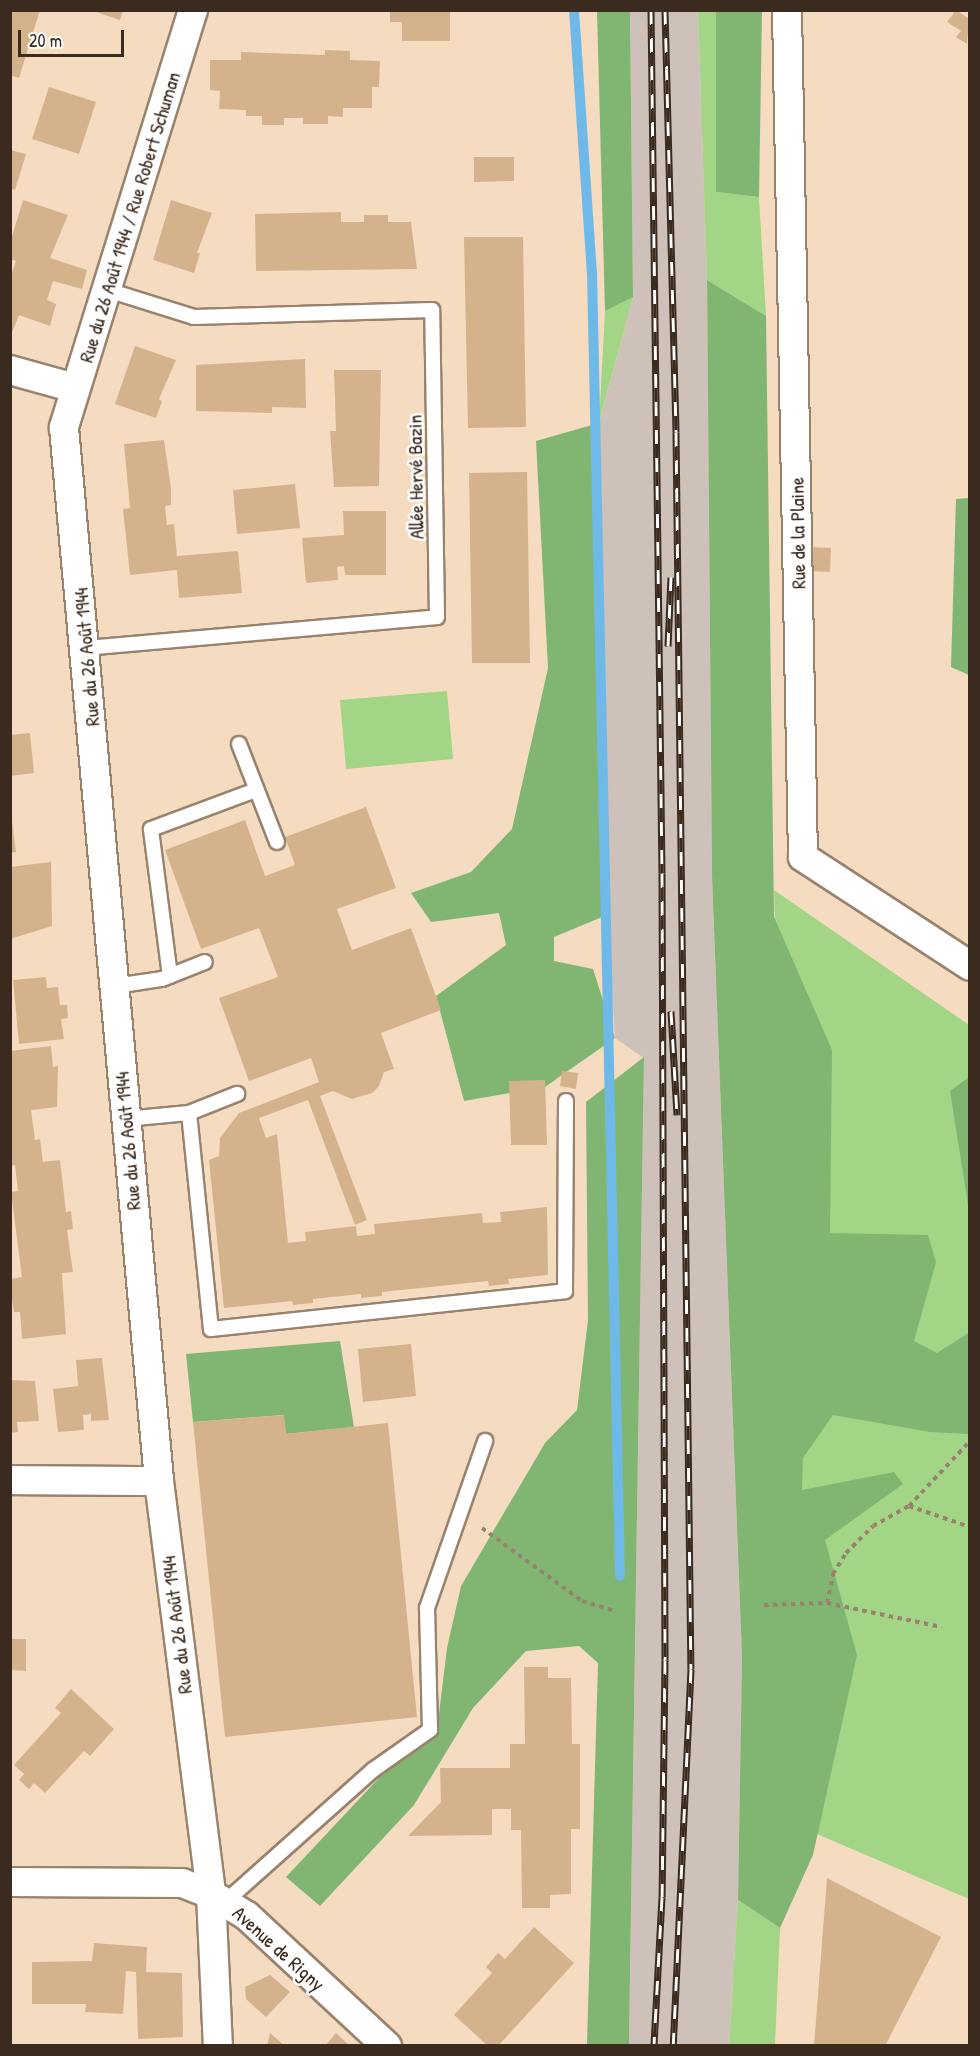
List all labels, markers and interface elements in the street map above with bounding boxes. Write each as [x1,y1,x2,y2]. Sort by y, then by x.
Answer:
scale bar [21,18,128,56]
text: 20 m [29,28,62,53]
street label: Rue du 26 Août 1944 / Rue Robert Schuman [73,69,185,365]
street label: Allée Hervé Bazin [402,415,428,539]
street label: Rue de la Plaine [784,477,810,589]
street label: Rue du 26 Août 1944 [68,587,104,727]
street label: Rue du 26 Août 1944 [109,1071,145,1211]
street label: Rue du 26 Août 1944 [156,1555,196,1695]
street label: Avenue de Rigny [228,1900,330,1996]

